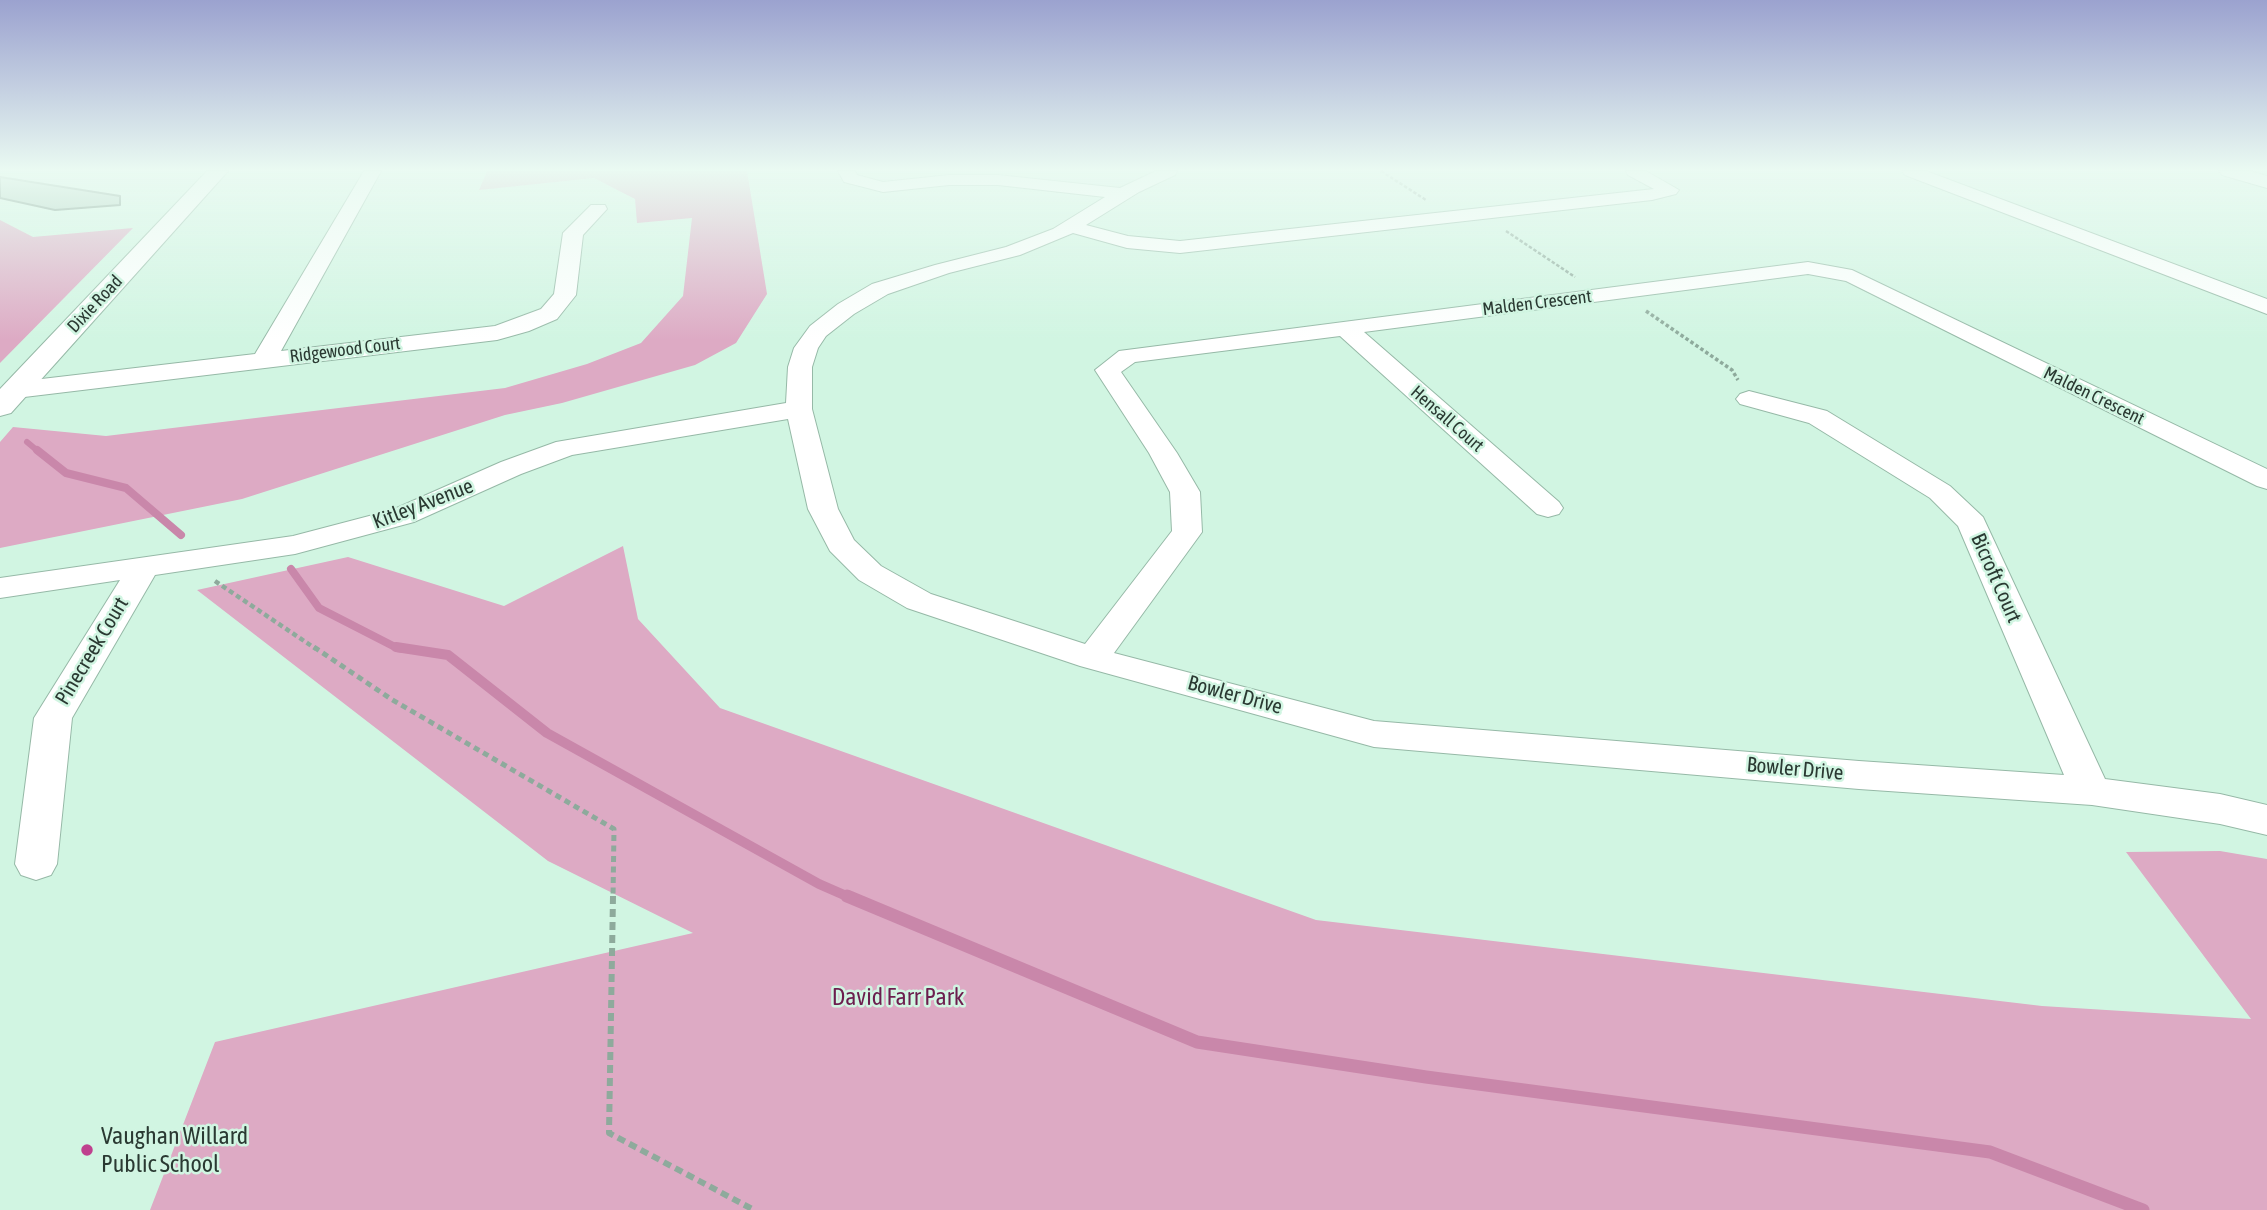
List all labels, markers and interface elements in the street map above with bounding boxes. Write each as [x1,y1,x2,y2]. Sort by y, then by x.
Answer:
street label: Dixie Road [63,271,127,337]
street label: Malden Crescent [1481,286,1593,320]
street label: Ridgewood Court [289,333,401,367]
street label: Malden Crescent [2040,362,2148,430]
street label: Hensall Court [1406,381,1488,457]
street label: Kitley Avenue [369,473,477,535]
street label: Bicroft Court [1965,530,2027,626]
street label: Pinecreek Court [50,593,134,709]
street label: Bowler Drive [1185,670,1285,720]
street label: Bowler Drive [1746,752,1844,786]
park label: David Farr Park [832,983,964,1011]
place label: Vaughan Willard Public School [101,1122,248,1178]
marker: Vaughan Willard Public School [79,1142,95,1158]

